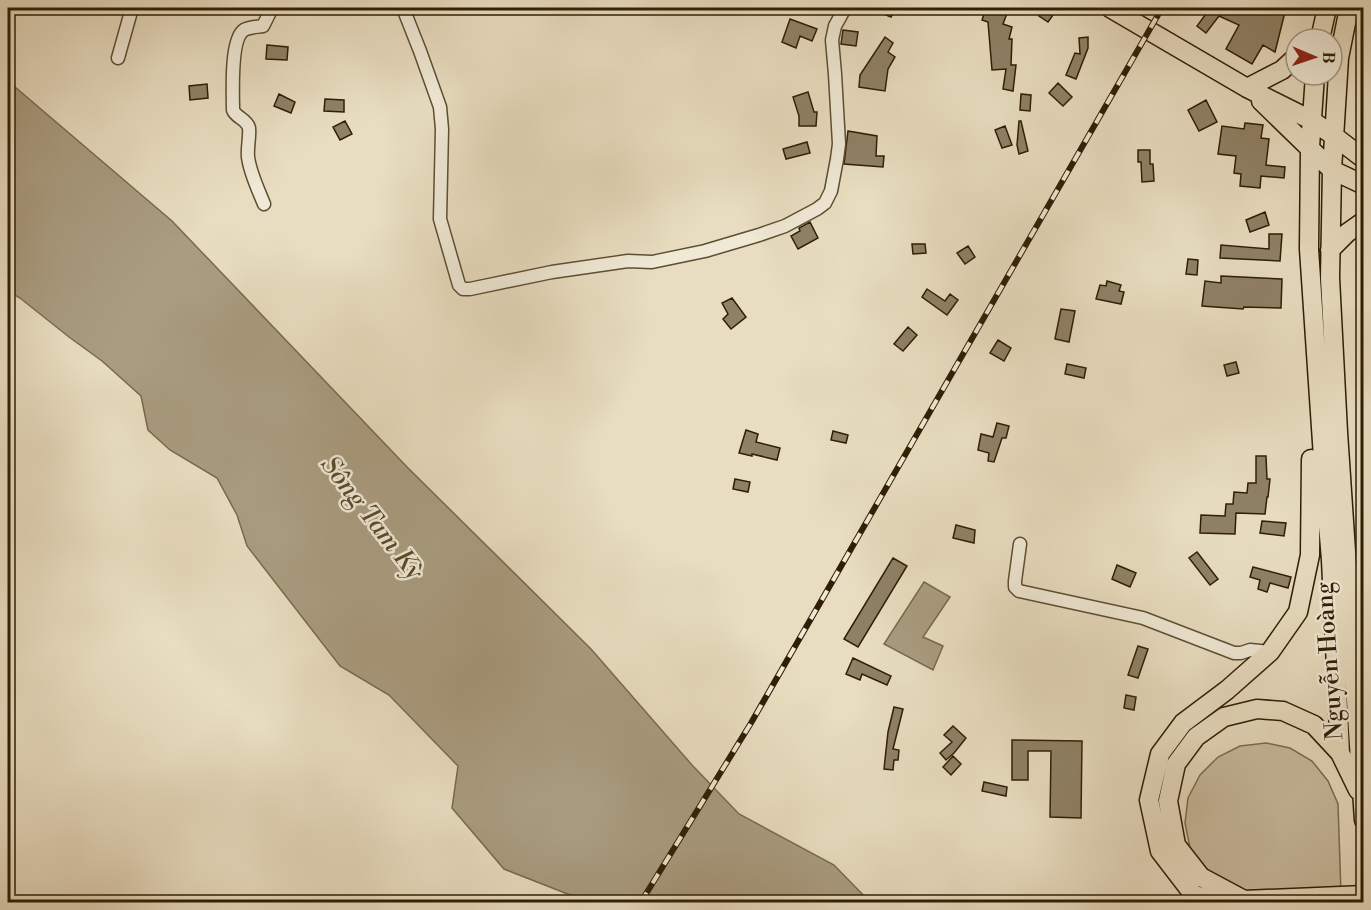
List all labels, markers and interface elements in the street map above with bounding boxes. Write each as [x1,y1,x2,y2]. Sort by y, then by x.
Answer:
north arrow [1284,27,1344,87]
text: B [1318,51,1338,64]
water label: Sông Tam Kỳ [314,450,431,587]
street label: Nguyễn Hoàng [1309,580,1350,741]

